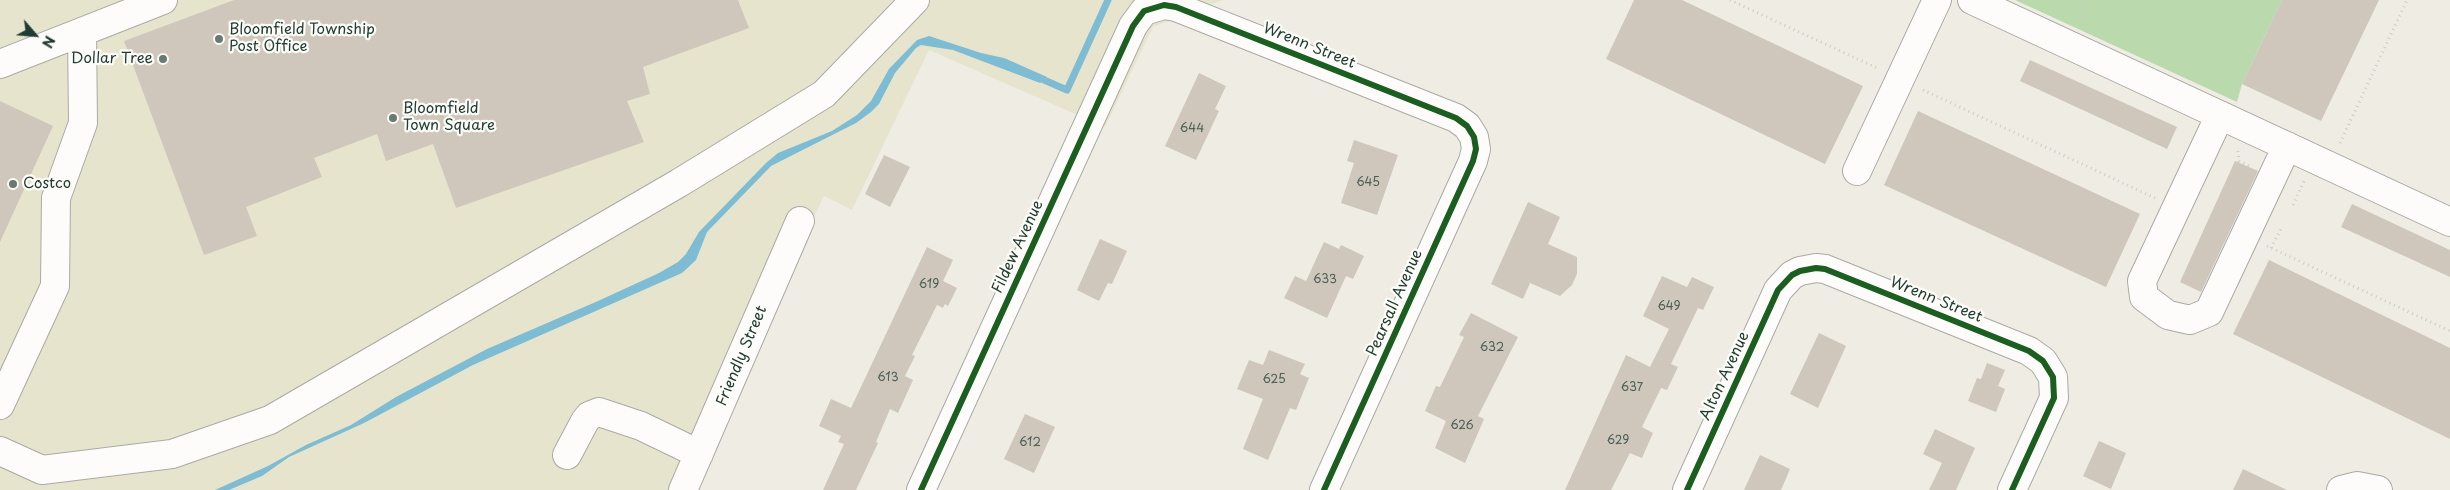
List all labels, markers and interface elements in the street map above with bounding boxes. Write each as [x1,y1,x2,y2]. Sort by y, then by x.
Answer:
north arrow [10,10,60,60]
street label: Wrenn Street [1260,19,1358,73]
place label: Bloomfield Township Post Office [229,21,375,56]
text: N [37,32,61,52]
marker: Bloomfield Township Post Office [213,33,225,45]
place label: Dollar Tree [71,50,153,68]
marker: Dollar Tree [157,53,169,65]
place label: Bloomfield Town Square [403,100,495,135]
marker: Bloomfield Town Square [387,112,399,124]
house number: 644 [1180,122,1204,136]
place label: Costco [23,175,71,193]
house number: 645 [1356,176,1380,190]
marker: Costco [7,178,19,190]
street label: Fildew Avenue [989,198,1047,296]
street label: Pearsall Avenue [1363,247,1427,359]
house number: 633 [1313,273,1337,287]
street label: Wrenn Street [1887,273,1985,327]
house number: 619 [919,278,939,292]
house number: 649 [1657,300,1681,314]
street label: Friendly Street [713,303,771,409]
street label: Alton Avenue [1697,329,1753,423]
house number: 632 [1480,341,1504,355]
house number: 613 [877,371,899,385]
house number: 625 [1262,373,1286,387]
house number: 637 [1621,381,1643,395]
house number: 626 [1450,419,1474,433]
house number: 629 [1607,434,1629,448]
house number: 612 [1019,436,1041,450]

